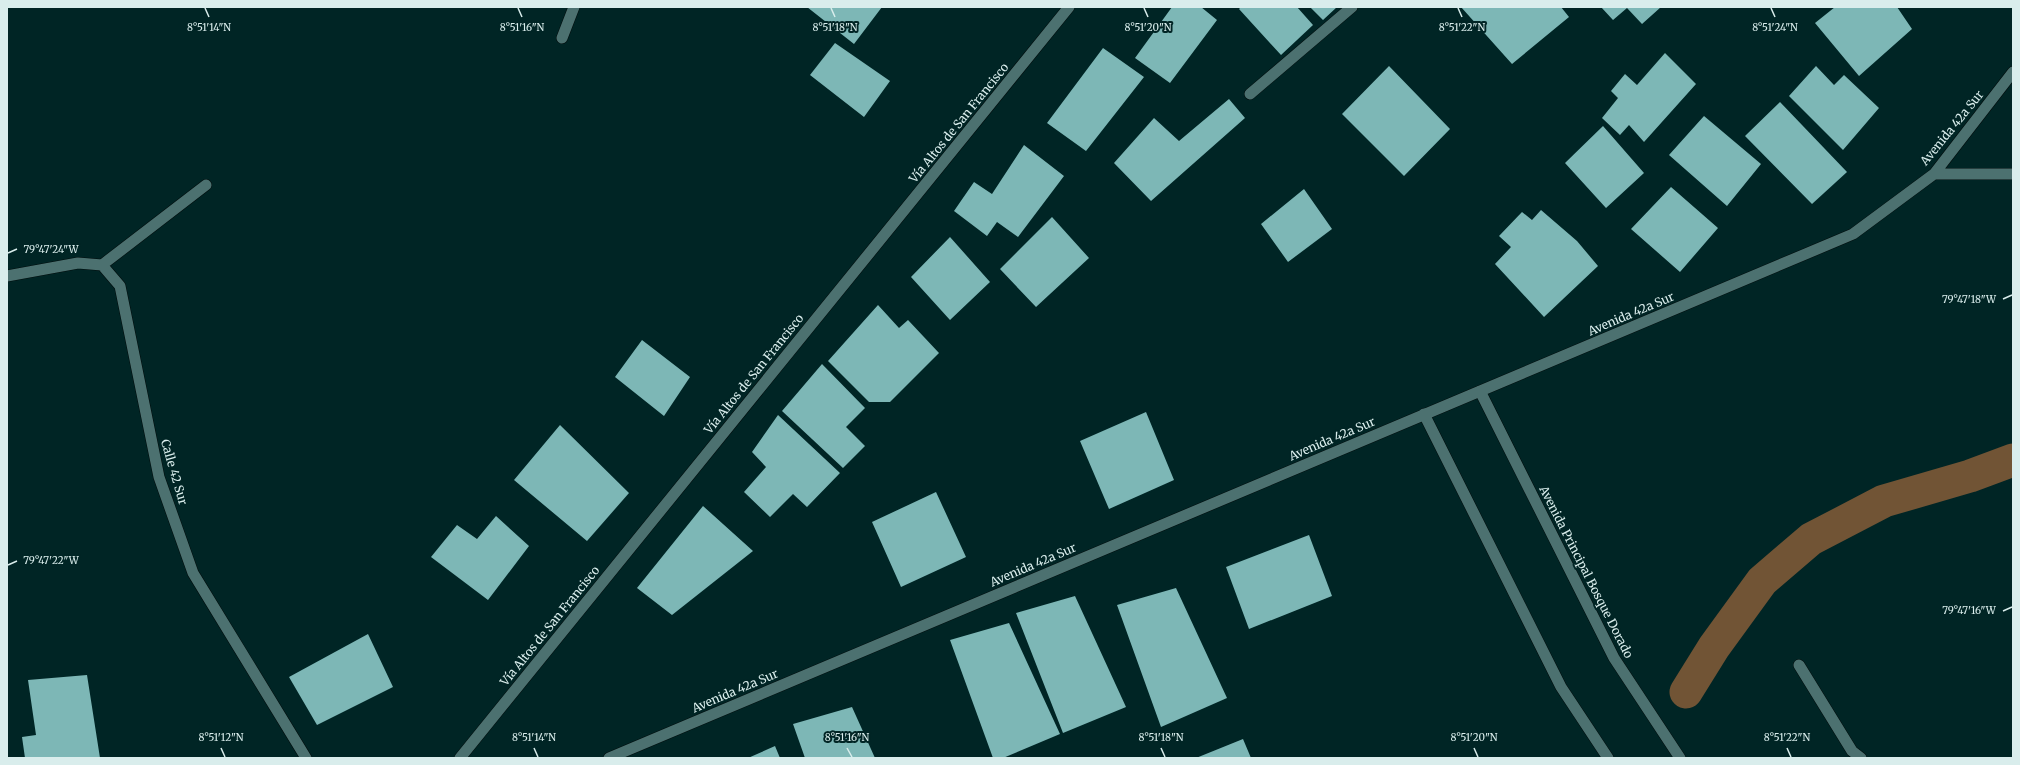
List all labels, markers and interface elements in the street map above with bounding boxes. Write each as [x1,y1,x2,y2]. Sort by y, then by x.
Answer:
text: 8°51'14"N [187,21,231,34]
text: 8°51'16"N [500,21,544,34]
text: 8°51'18"N [813,21,858,34]
text: 8°51'20"N [1124,21,1172,34]
text: 8°51'22"N [1439,21,1485,34]
text: 8°51'24"N [1752,21,1798,34]
street label: Vía Altos de San Francisco [905,60,1012,186]
street label: Avenida 42a Sur [1916,87,1987,169]
text: 79°47'24"W [24,243,79,256]
street label: Avenida 42a Sur [1585,288,1677,339]
text: 79°47'18"W [1942,293,1997,306]
street label: Vía Altos de San Francisco [700,311,807,437]
street label: Avenida 42a Sur [1286,413,1378,464]
street label: Calle 42 Sur [158,437,191,507]
street label: Avenida Principal Bosque Dorado [1536,482,1637,661]
street label: Avenida 42a Sur [987,539,1079,590]
text: 79°47'22"W [23,554,80,567]
street label: Vía Altos de San Francisco [496,563,603,689]
text: 79°47'16"W [1942,604,1997,617]
street label: Avenida 42a Sur [689,665,781,716]
text: 8°51'12"N [199,731,244,744]
text: 8°51'14"N [512,731,556,744]
text: 8°51'16"N [825,731,869,744]
text: 8°51'18"N [1139,731,1184,744]
text: 8°51'20"N [1450,731,1498,744]
text: 8°51'22"N [1764,731,1810,744]

